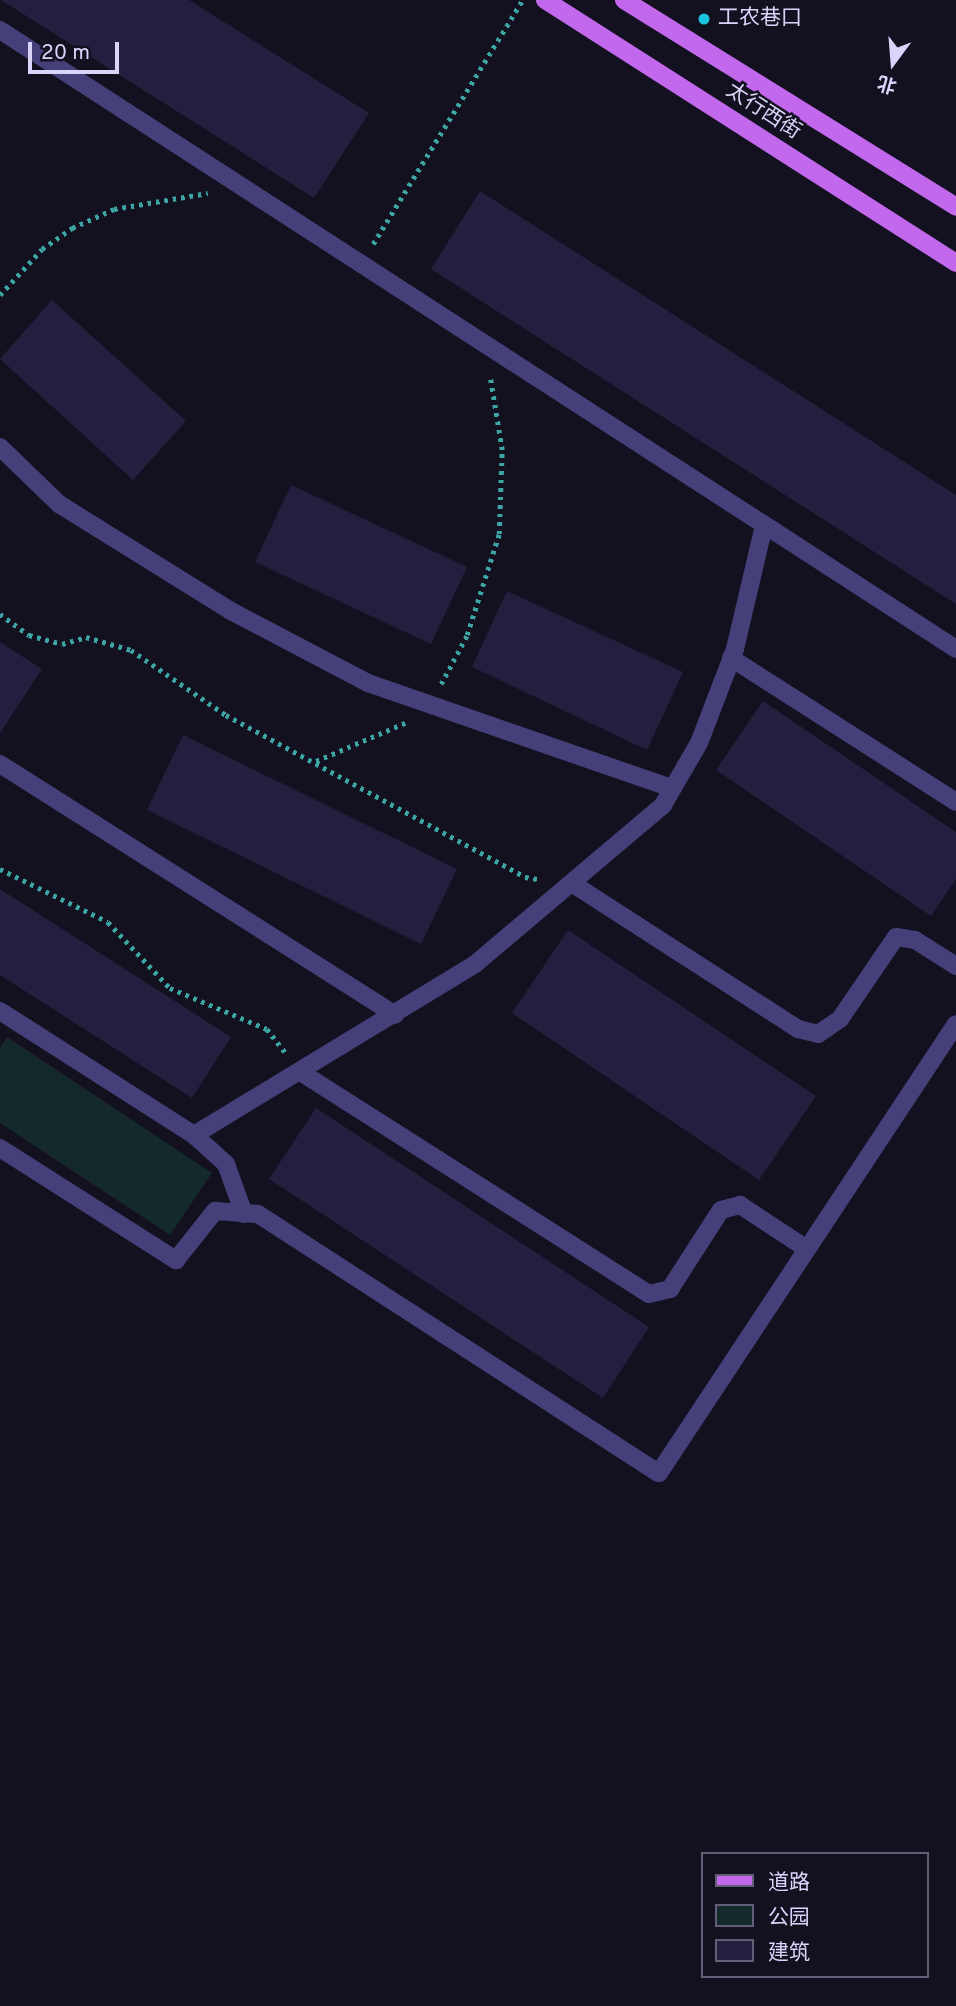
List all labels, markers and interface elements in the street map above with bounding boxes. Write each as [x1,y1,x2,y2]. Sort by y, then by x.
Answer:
place label: 工农巷口 [718,6,802,32]
marker: 工农巷口 [696,11,712,27]
scale bar [32,28,122,72]
north arrow [858,28,928,98]
text: 20 m [41,40,90,67]
text: 北 [875,69,900,97]
street label: 太行西街 [721,79,805,145]
legend [701,1852,928,1978]
text: 道路 [768,1870,810,1897]
text: 公园 [768,1905,810,1932]
text: 建筑 [768,1940,810,1967]

